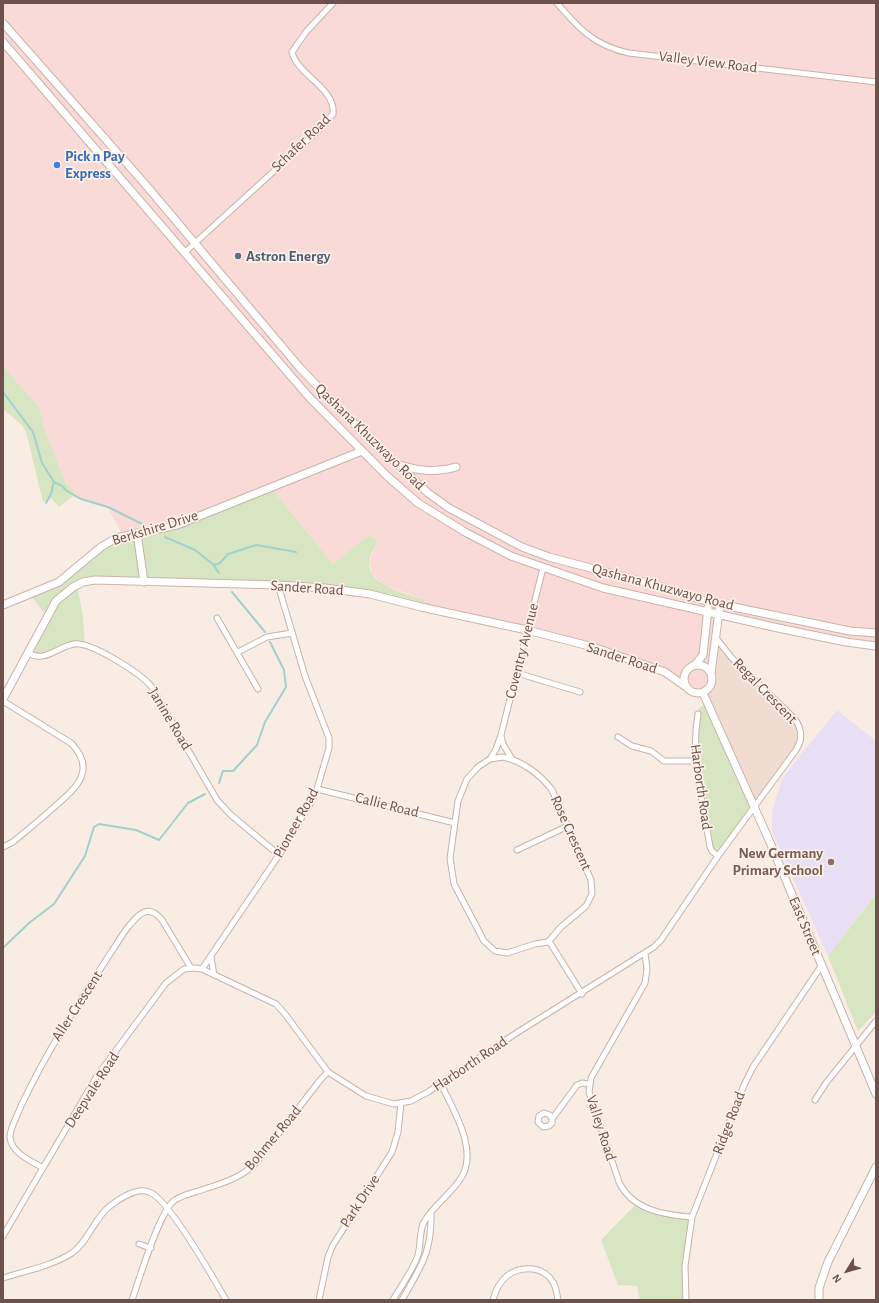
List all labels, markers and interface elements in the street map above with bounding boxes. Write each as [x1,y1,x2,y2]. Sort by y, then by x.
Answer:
street label: Valley View Road [658,47,758,77]
street label: Schafer Road [268,110,334,176]
place label: Pick n Pay Express [65,147,125,182]
marker: Pick n Pay Express [52,160,62,170]
place label: Astron Energy [246,247,331,265]
marker: Astron Energy [233,251,243,261]
street label: Qashana Khuzwayo Road [311,380,429,494]
street label: Berkshire Drive [110,506,200,550]
street label: Qashana Khuzwayo Road [590,559,736,615]
street label: Sander Road [270,576,344,600]
street label: Coventry Avenue [501,601,543,701]
street label: Sander Road [584,638,660,678]
street label: Regal Crescent [729,654,801,728]
street label: Janine Road [144,685,196,753]
street label: Harborth Road [686,743,716,831]
street label: Pioneer Road [269,785,323,861]
street label: Callie Road [353,788,421,822]
street label: Rose Crescent [546,793,596,873]
place label: New Germany Primary School [732,844,823,879]
marker: New Germany Primary School [826,857,836,867]
street label: East Street [785,894,825,958]
street label: Aller Crescent [48,967,106,1045]
street label: Harborth Road [429,1032,511,1096]
street label: Deepvale Road [61,1049,123,1131]
street label: Ridge Road [709,1089,749,1157]
street label: Valley Road [582,1093,620,1163]
street label: Bohmer Road [241,1102,305,1174]
street label: Park Drive [336,1171,384,1231]
north arrow [827,1251,867,1291]
text: N [830,1272,844,1285]

